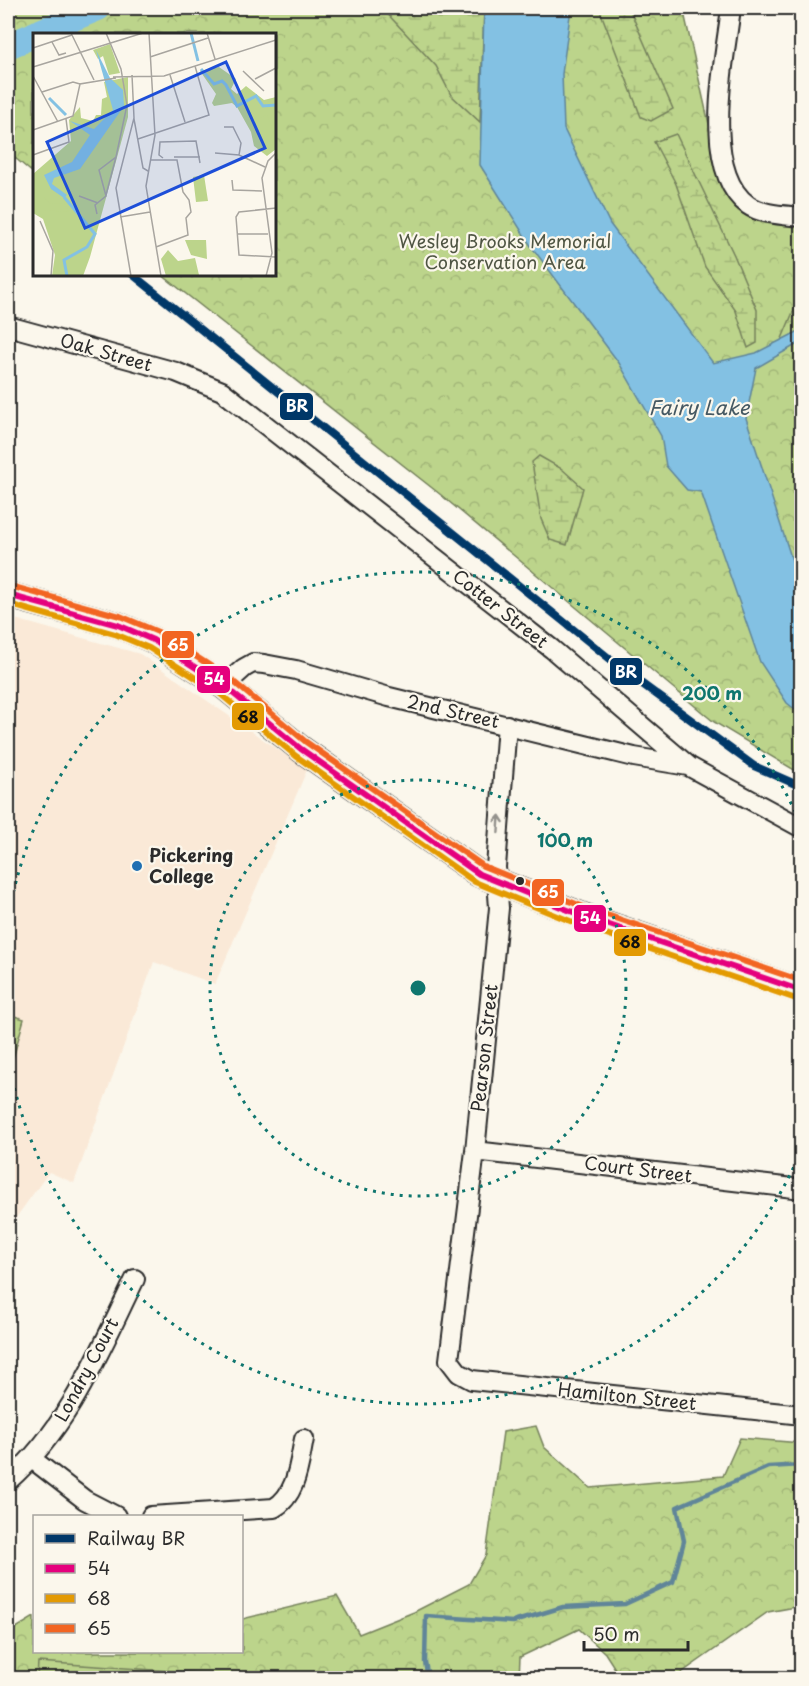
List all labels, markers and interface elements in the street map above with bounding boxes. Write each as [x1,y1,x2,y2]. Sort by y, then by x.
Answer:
inset map [33,33,276,276]
park label: Wesley Brooks Memorial Conservation Area [398,227,612,275]
street label: Oak Street [57,326,156,378]
line badge: BR [279,392,314,421]
water label: Fairy Lake [649,392,751,422]
text: BR [286,393,309,417]
street label: Cotter Street [447,562,554,654]
line badge: 65 [161,630,195,659]
text: 65 [167,632,189,656]
line badge: BR [609,657,643,686]
text: BR [615,659,638,683]
line badge: 54 [196,665,231,694]
text: 54 [203,666,225,690]
text: 200 m [682,679,742,706]
street label: 2nd Street [405,687,502,734]
line badge: 68 [231,702,265,731]
text: 68 [237,704,259,728]
one-way arrow [494,815,505,835]
text: 100 m [537,826,593,853]
place label: Pickering College [149,841,233,889]
marker: Pickering College [130,859,144,873]
unlabelled marker [514,875,526,887]
line badge: 65 [531,878,565,907]
text: 65 [537,879,559,903]
line badge: 54 [573,904,607,933]
text: 54 [579,905,601,929]
line badge: 68 [613,928,647,957]
text: 68 [619,929,641,953]
centre of rings [408,978,428,998]
street label: Pearson Street [463,983,504,1113]
street label: Court Street [583,1149,693,1189]
street label: Londry Court [47,1312,124,1426]
street label: Hamilton Street [557,1375,698,1416]
legend [33,1515,243,1653]
text: Railway BR [87,1524,185,1551]
text: 54 [87,1554,110,1581]
text: 68 [87,1584,111,1611]
text: 65 [87,1614,111,1641]
scale bar [584,1614,688,1652]
text: 50 m [593,1620,640,1647]

